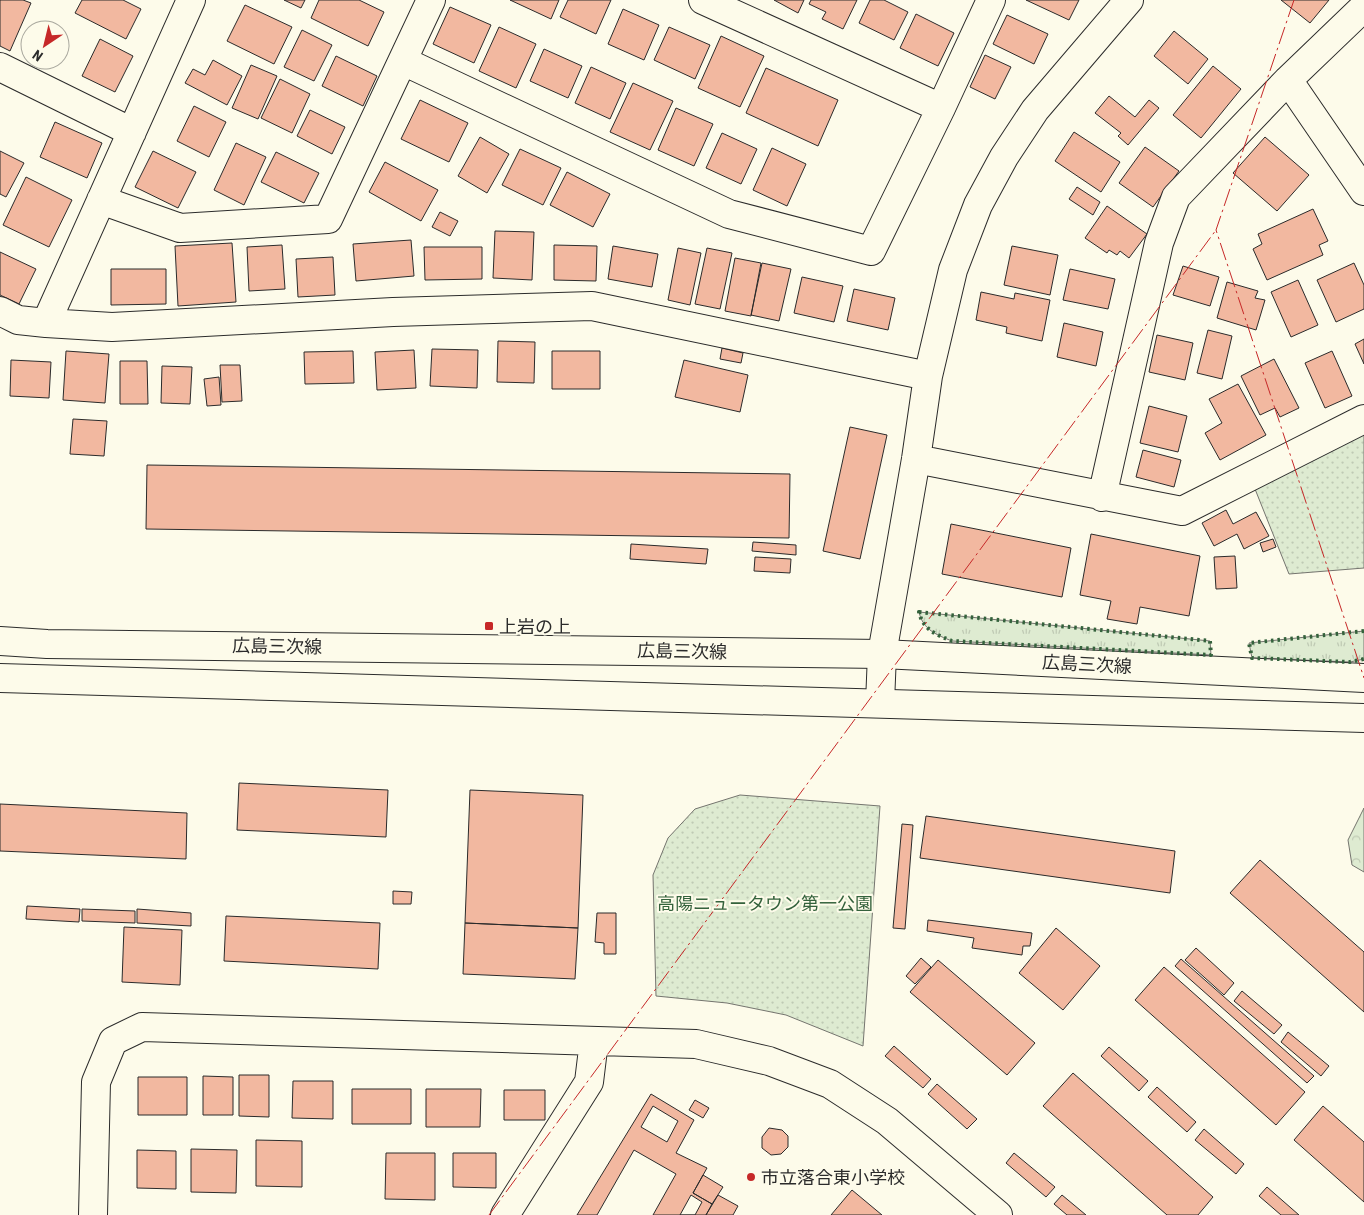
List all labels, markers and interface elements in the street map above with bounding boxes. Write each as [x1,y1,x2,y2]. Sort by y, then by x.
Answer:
north arrow [20,20,70,70]
text: N [29,47,46,65]
place label: 上岩の上 [499,616,571,637]
marker: 上岩の上 [483,620,495,632]
street label: 広島三次線 [232,635,322,657]
street label: 広島三次線 [637,640,727,662]
street label: 広島三次線 [1042,651,1132,677]
park label: 高陽ニュータウン第一公園 [657,893,873,914]
place label: 市立落合東小学校 [761,1167,905,1188]
marker: 市立落合東小学校 [745,1171,757,1183]

